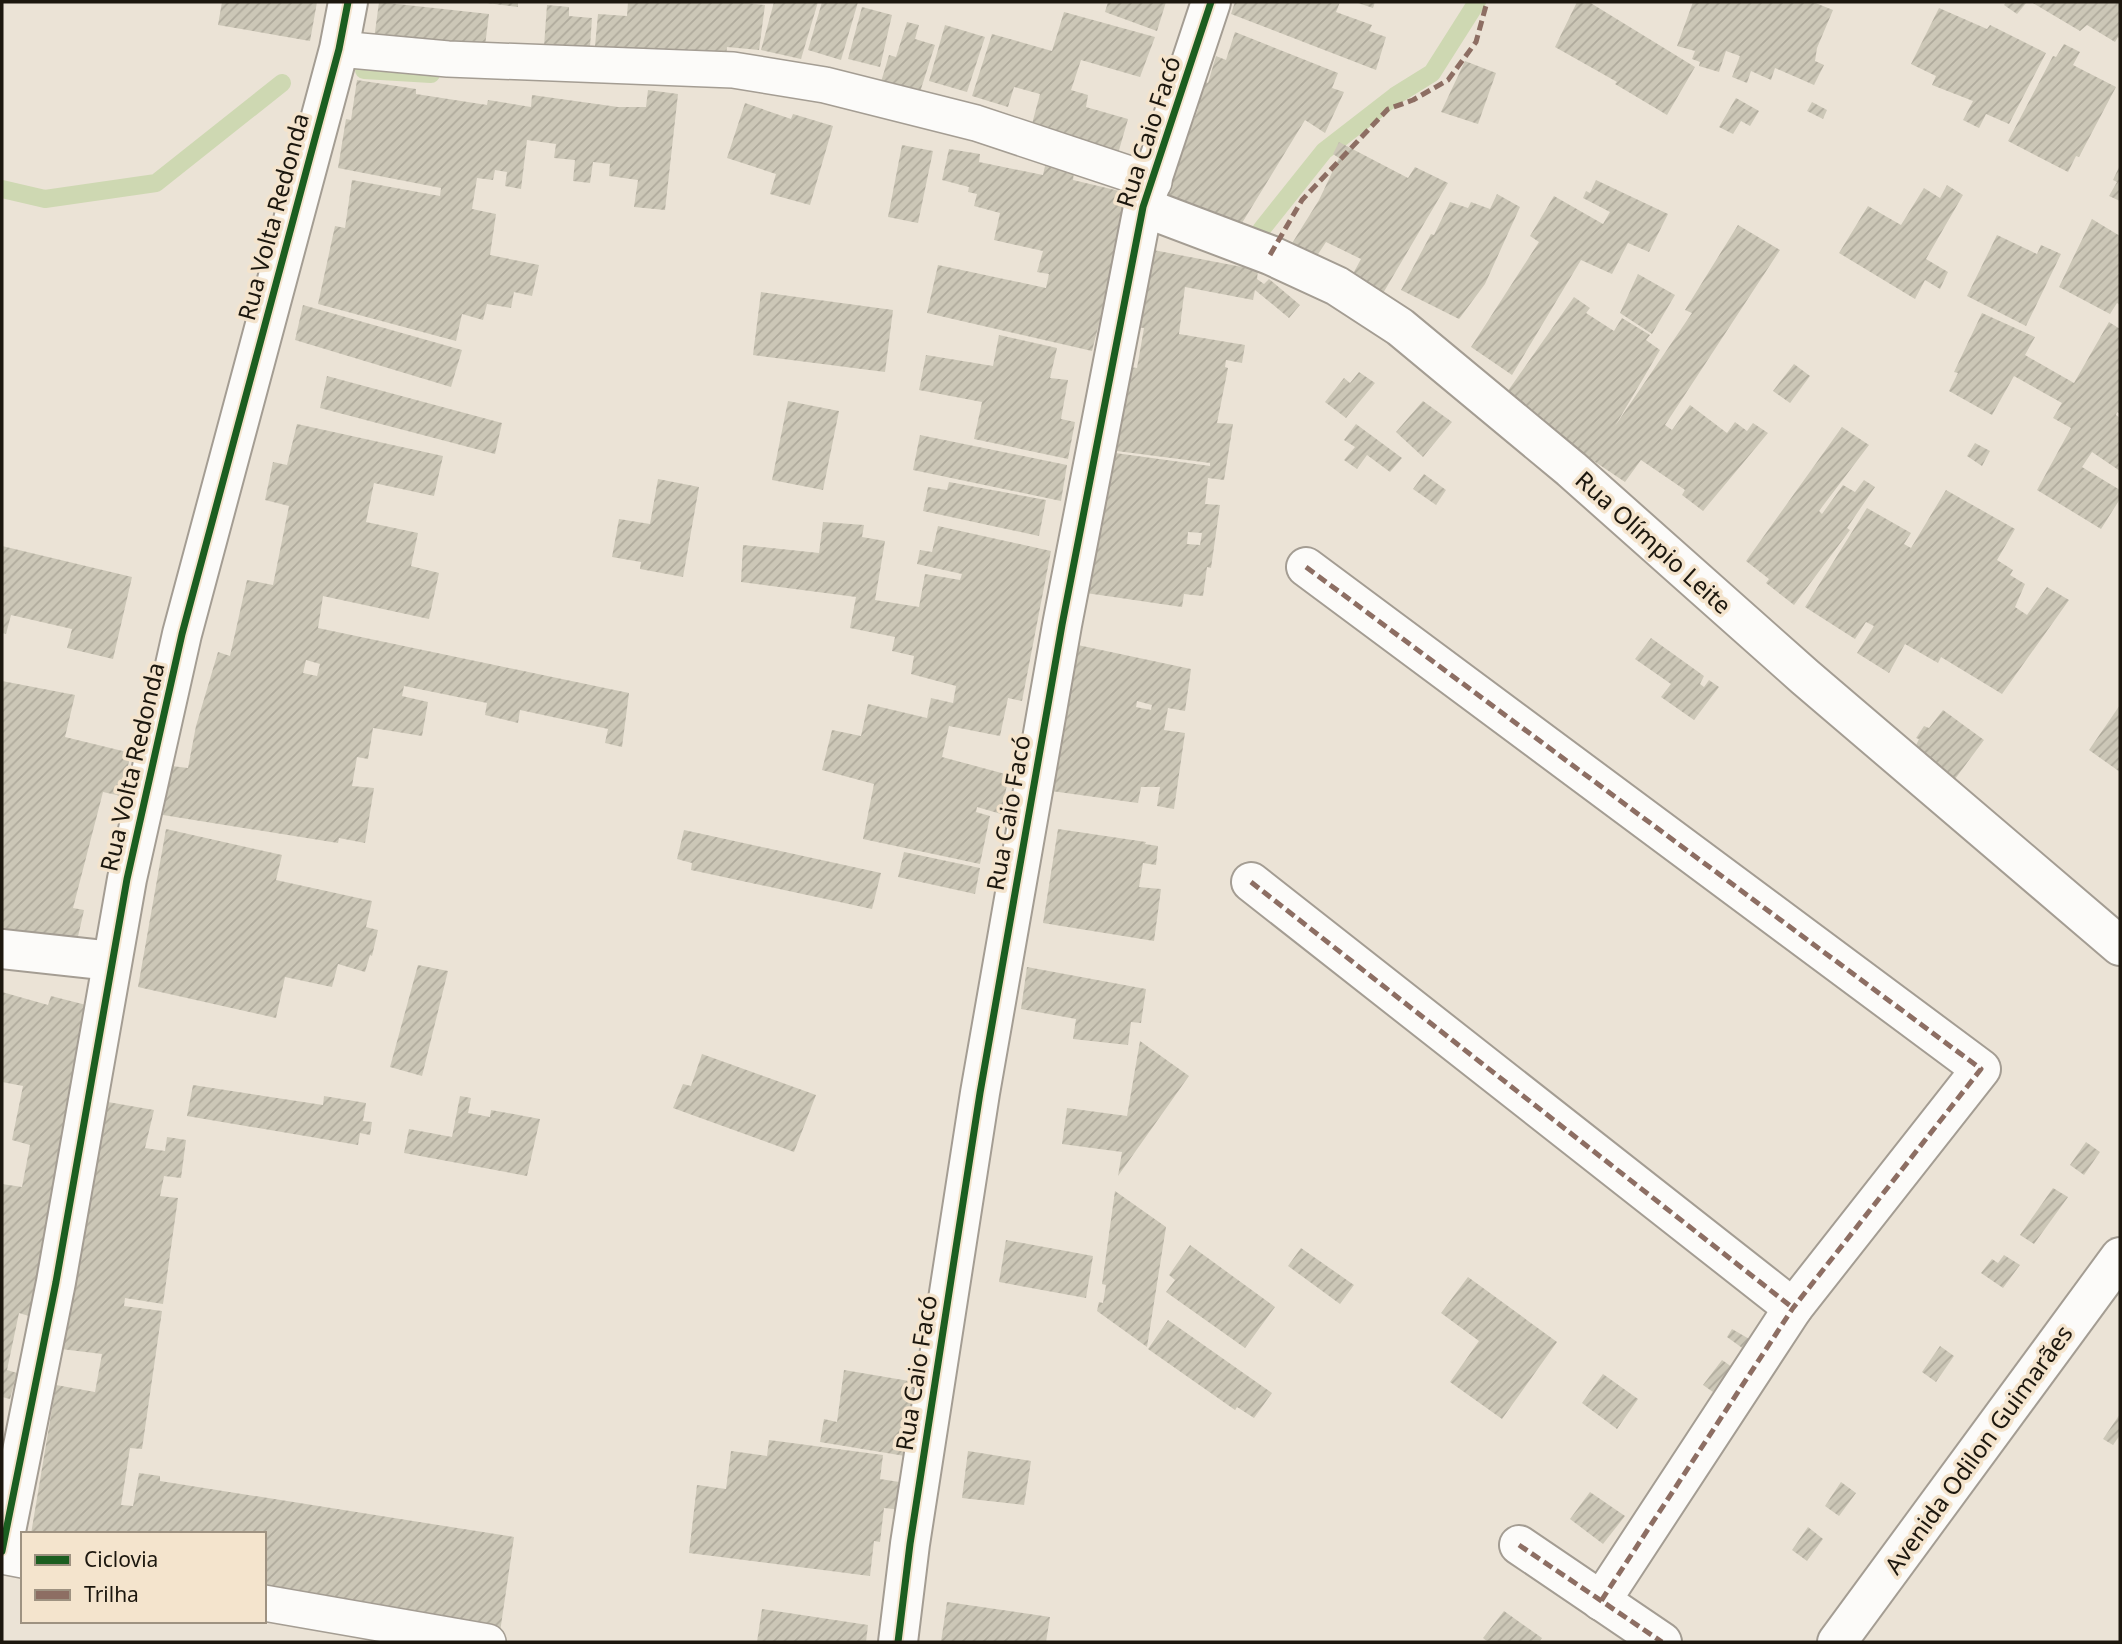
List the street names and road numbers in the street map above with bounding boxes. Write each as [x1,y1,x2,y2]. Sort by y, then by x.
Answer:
street label: Rua Caio Facó [1108,52,1188,211]
street label: Rua Volta Redonda [229,109,316,324]
street label: Rua Olímpio Leite [1569,463,1739,621]
street label: Rua Volta Redonda [91,659,172,874]
street label: Rua Caio Facó [978,733,1037,893]
street label: Rua Caio Facó [887,1293,944,1453]
street label: Avenida Odilon Guimarães [1876,1318,2079,1580]

